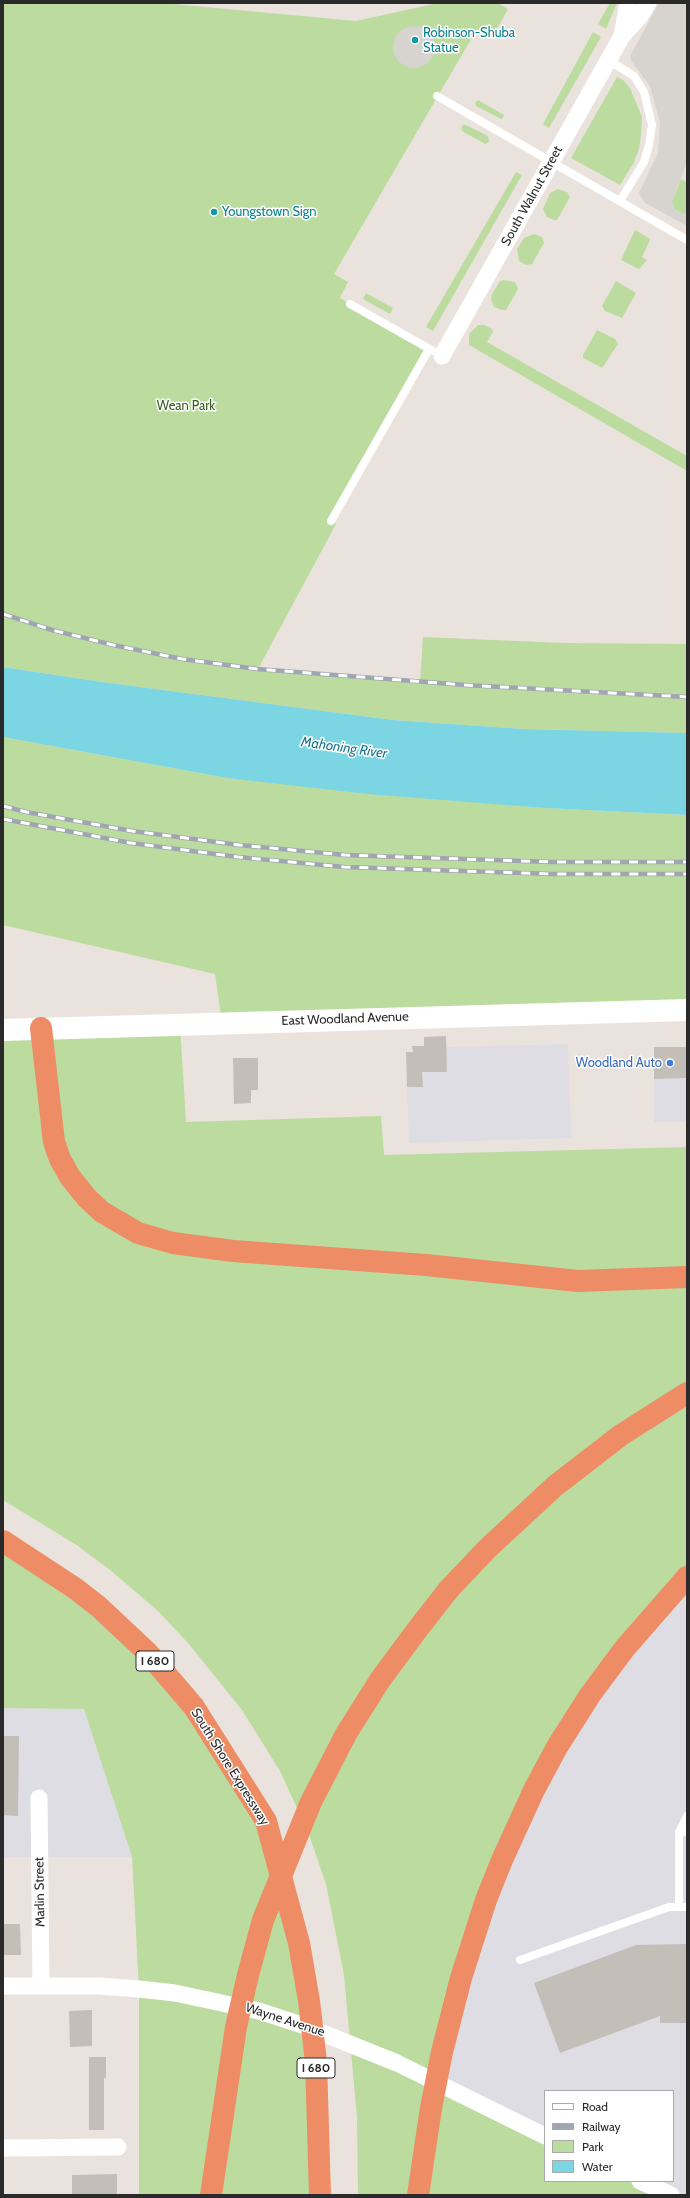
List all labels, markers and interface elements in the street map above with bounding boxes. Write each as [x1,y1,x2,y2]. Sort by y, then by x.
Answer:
place label: Robinson-Shuba Statue [423,25,515,56]
marker: Robinson-Shuba Statue [410,35,420,45]
street label: South Walnut Street [498,143,566,249]
place label: Youngstown Sign [222,204,316,220]
marker: Youngstown Sign [209,207,219,217]
park label: Wean Park [157,398,215,414]
water label: Mahoning River [300,734,388,762]
street label: East Woodland Avenue [281,1009,409,1029]
place label: Woodland Auto [576,1055,662,1071]
marker: Woodland Auto [665,1058,675,1068]
road number: I 680 [136,1651,174,1671]
street label: South Shore Expressway [188,1706,272,1828]
street label: Marlin Street [32,1857,48,1927]
street label: Wayne Avenue [243,2000,327,2040]
road number: I 680 [297,2058,335,2078]
legend [544,2090,674,2182]
text: Road [582,2099,608,2114]
text: Railway [582,2119,620,2134]
text: Park [582,2139,604,2154]
text: Water [582,2159,612,2174]

